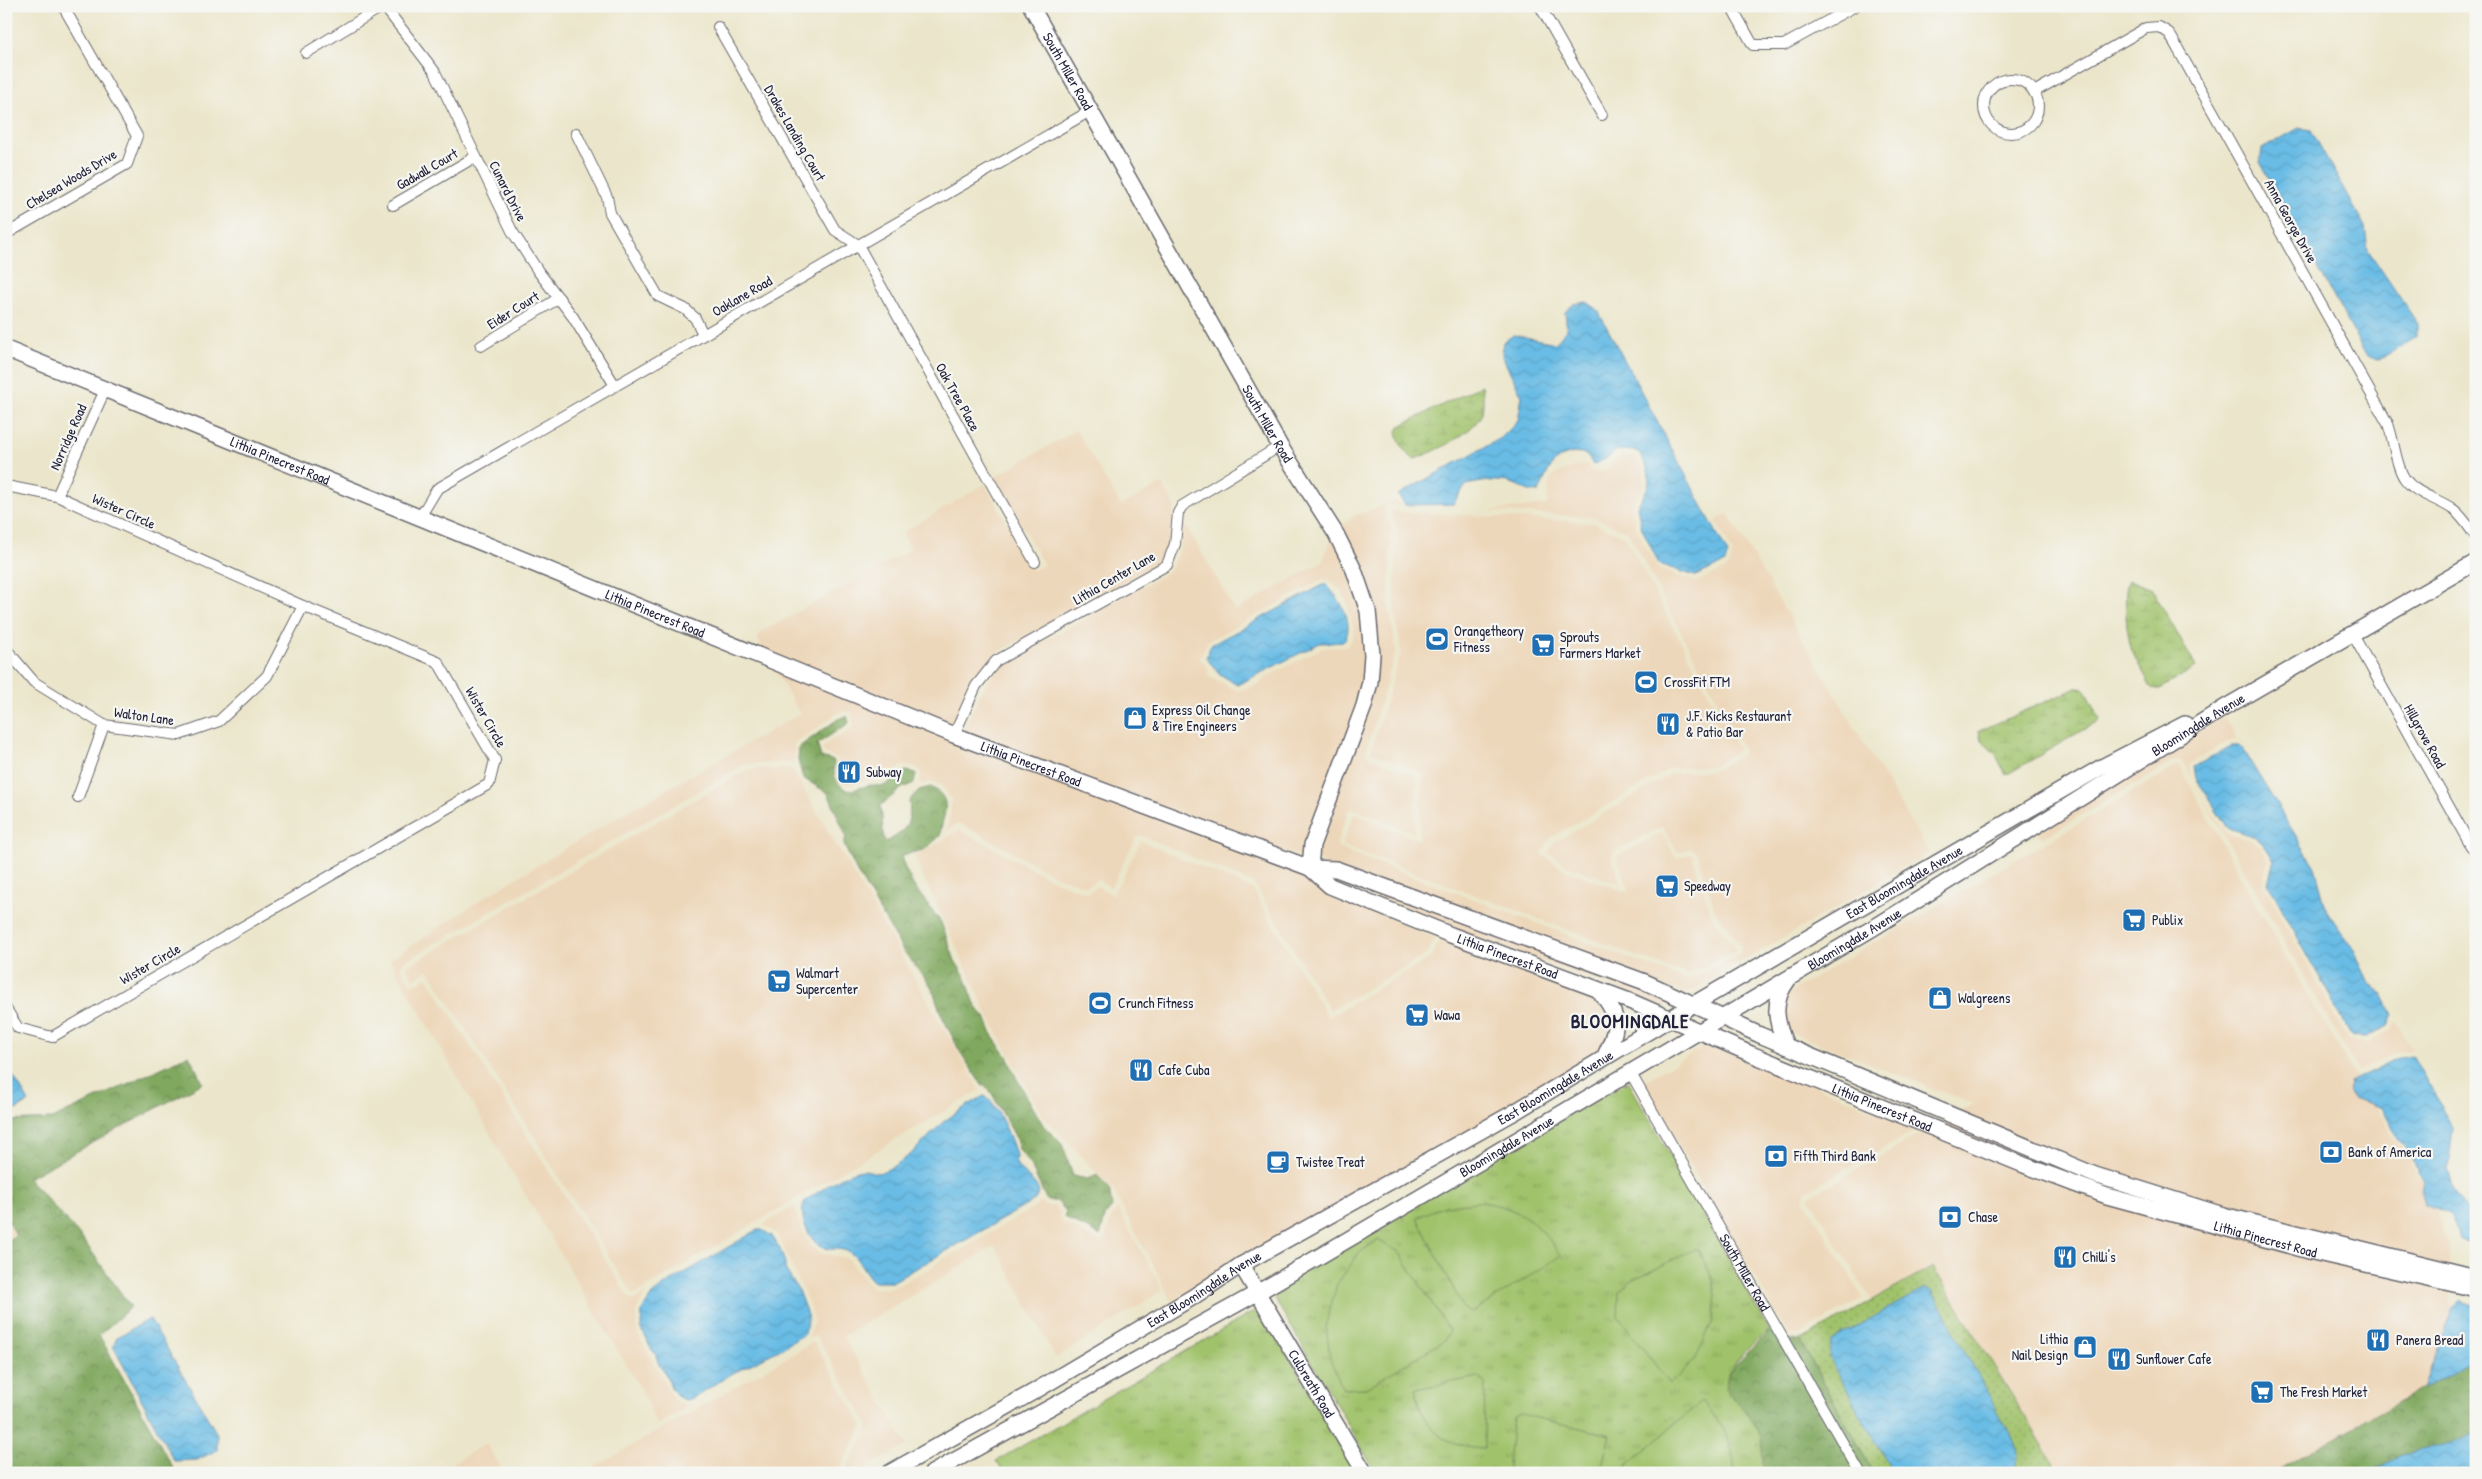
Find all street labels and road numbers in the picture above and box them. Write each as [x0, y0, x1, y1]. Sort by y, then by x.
street label: South Miller Road [1039, 29, 1098, 114]
street label: Drakes Landing Court [759, 81, 831, 185]
street label: Gadwall Court [393, 143, 461, 194]
street label: Chelsea Woods Drive [22, 144, 120, 213]
street label: Cunard Drive [485, 157, 532, 225]
street label: Anna George Drive [2260, 176, 2322, 267]
street label: Oaklane Road [708, 270, 776, 320]
street label: Eider Court [483, 286, 543, 333]
street label: Oak Tree Place [932, 359, 985, 435]
street label: South Miller Road [1238, 381, 1298, 466]
street label: Norridge Road [45, 400, 92, 473]
street label: Lithia Pinecrest Road [228, 431, 333, 489]
street label: Wister Circle [90, 488, 159, 533]
street label: Lithia Center Lane [1069, 546, 1159, 609]
street label: Lithia Pinecrest Road [603, 584, 708, 642]
street label: Wister Circle [461, 683, 512, 751]
street label: Bloomingdale Avenue [2148, 688, 2248, 760]
street label: Hillgrove Road [2399, 700, 2451, 772]
street label: Walton Lane [113, 702, 176, 729]
street label: Lithia Pinecrest Road [979, 736, 1085, 791]
street label: East Bloomingdale Avenue [1842, 840, 1966, 923]
street label: Bloomingdale Avenue [1804, 903, 1905, 974]
street label: Lithia Pinecrest Road [1455, 928, 1561, 983]
street label: Wister Circle [116, 938, 184, 989]
street label: East Bloomingdale Avenue [1494, 1045, 1617, 1129]
street label: Lithia Pinecrest Road [1830, 1078, 1935, 1136]
street label: Bloomingdale Avenue [1456, 1110, 1557, 1181]
street label: Lithia Pinecrest Road [2212, 1216, 2319, 1262]
street label: South Miller Road [1716, 1230, 1775, 1315]
street label: East Bloomingdale Avenue [1143, 1245, 1265, 1331]
street label: Culbreath Road [1284, 1346, 1340, 1421]

